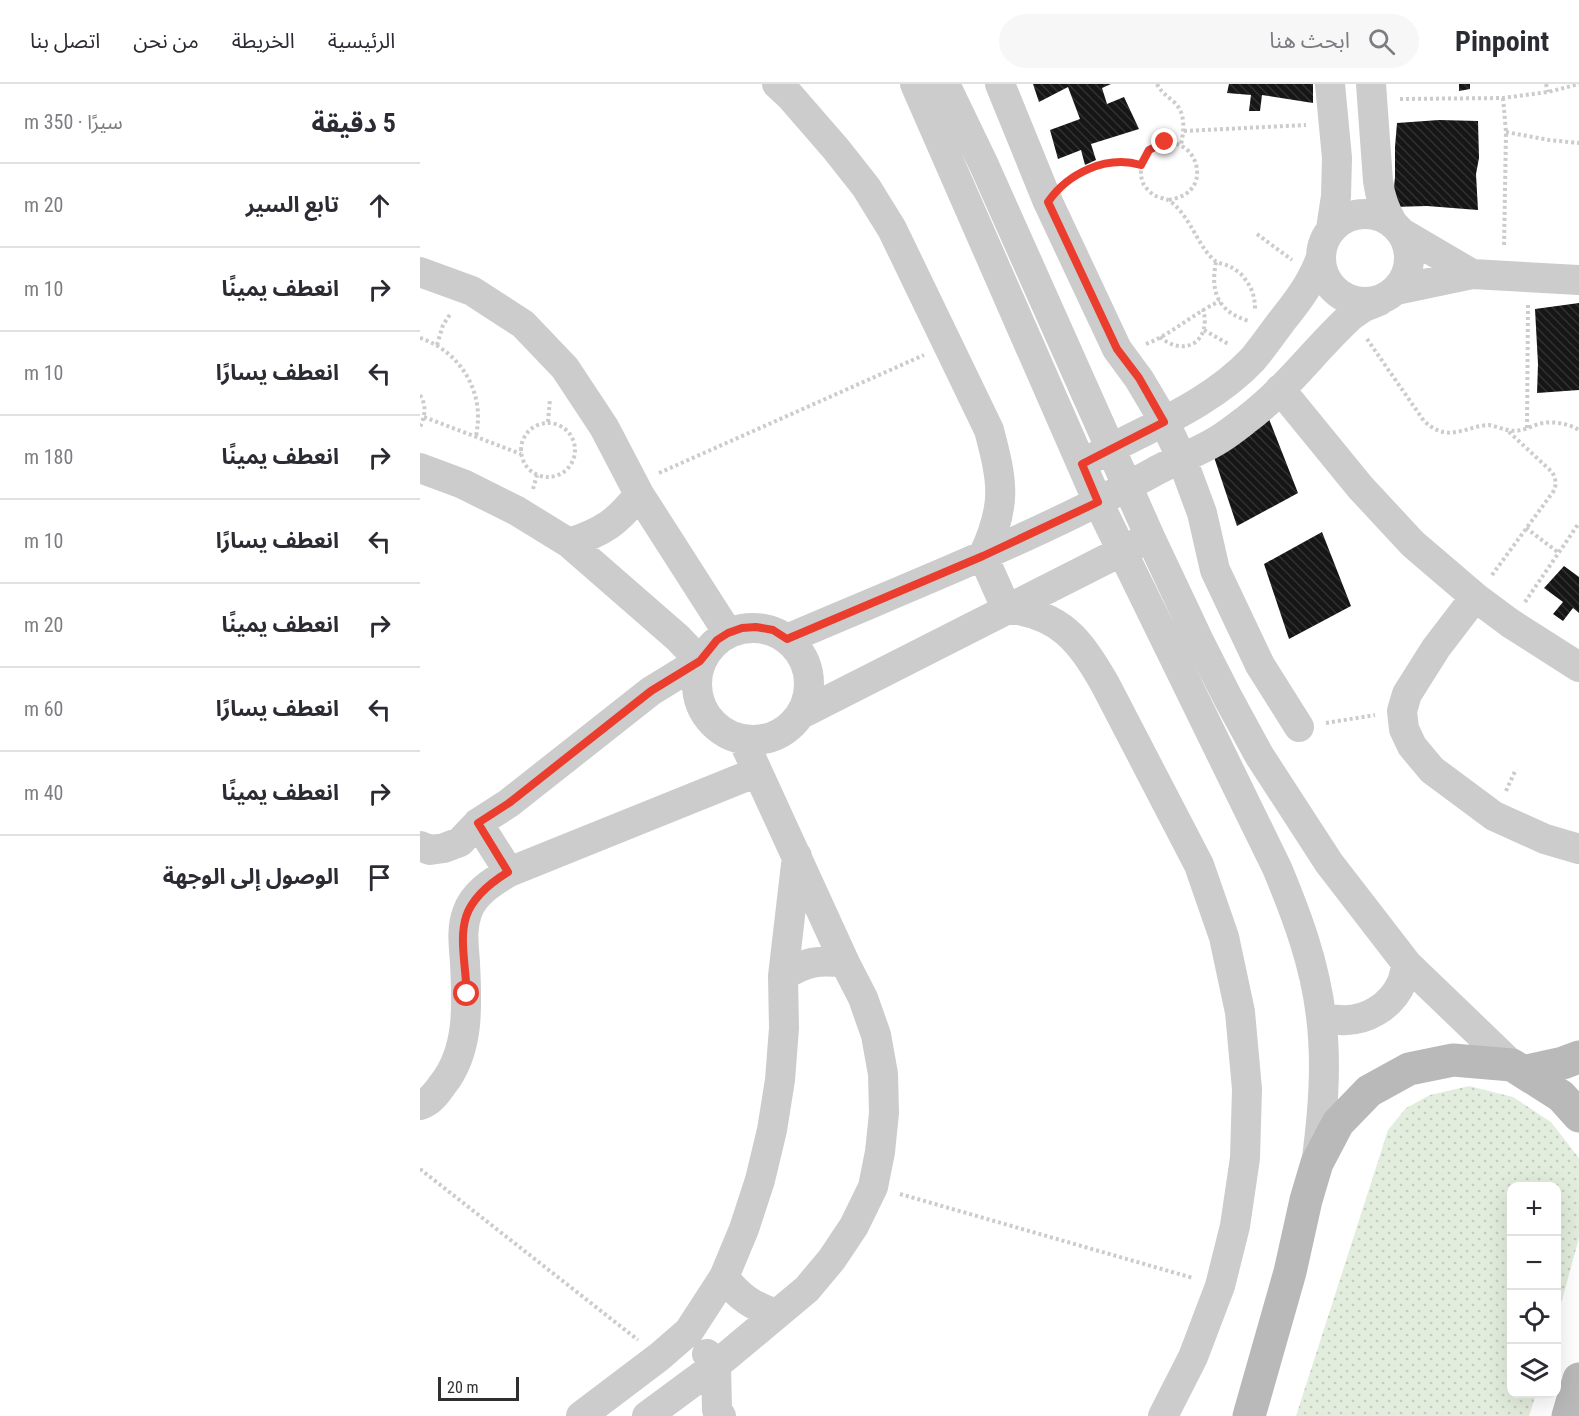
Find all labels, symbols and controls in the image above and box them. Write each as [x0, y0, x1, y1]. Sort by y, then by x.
search box [999, 14, 1419, 68]
icon: search [1365, 25, 1398, 58]
text: Pinpoint [1455, 25, 1549, 58]
text: ابحث هنا [1269, 28, 1350, 53]
text: اتصل بنا [30, 29, 100, 53]
text: من نحن [133, 29, 199, 53]
text: الخريطة [232, 29, 295, 53]
text: الرئيسية [328, 29, 395, 53]
text: 5 دقيقة [311, 108, 396, 138]
text: سيرًا · 350 m [24, 110, 123, 134]
route end [1151, 128, 1177, 154]
icon: ahead [363, 189, 396, 222]
text: تابع السير [246, 192, 339, 217]
text: 20 m [24, 193, 63, 217]
icon: right [363, 273, 396, 306]
text: انعطف يمينًا [221, 276, 339, 301]
text: 10 m [24, 277, 63, 301]
icon: left [363, 357, 396, 390]
text: انعطف يسارًا [216, 360, 339, 385]
text: 10 m [24, 361, 63, 385]
icon: right [363, 441, 396, 474]
text: انعطف يمينًا [221, 444, 339, 469]
text: 180 m [24, 445, 73, 469]
icon: left [363, 525, 396, 558]
text: انعطف يسارًا [216, 528, 339, 553]
text: 10 m [24, 529, 63, 553]
icon: right [363, 609, 396, 642]
text: انعطف يمينًا [221, 612, 339, 637]
text: 20 m [24, 613, 63, 637]
icon: left [363, 693, 396, 726]
text: انعطف يسارًا [216, 696, 339, 721]
text: 60 m [24, 697, 63, 721]
icon: right [363, 777, 396, 810]
text: انعطف يمينًا [221, 780, 339, 805]
text: 40 m [24, 781, 63, 805]
icon: arrive [363, 861, 396, 894]
text: الوصول إلى الوجهة [163, 864, 339, 889]
route start [453, 980, 479, 1006]
map controls [1507, 1182, 1561, 1398]
button: + [1507, 1182, 1561, 1236]
button: − [1507, 1236, 1561, 1290]
button: locate [1507, 1290, 1561, 1344]
button: layers [1507, 1344, 1561, 1398]
scale bar [438, 1374, 519, 1402]
text: 20 m [447, 1378, 479, 1397]

